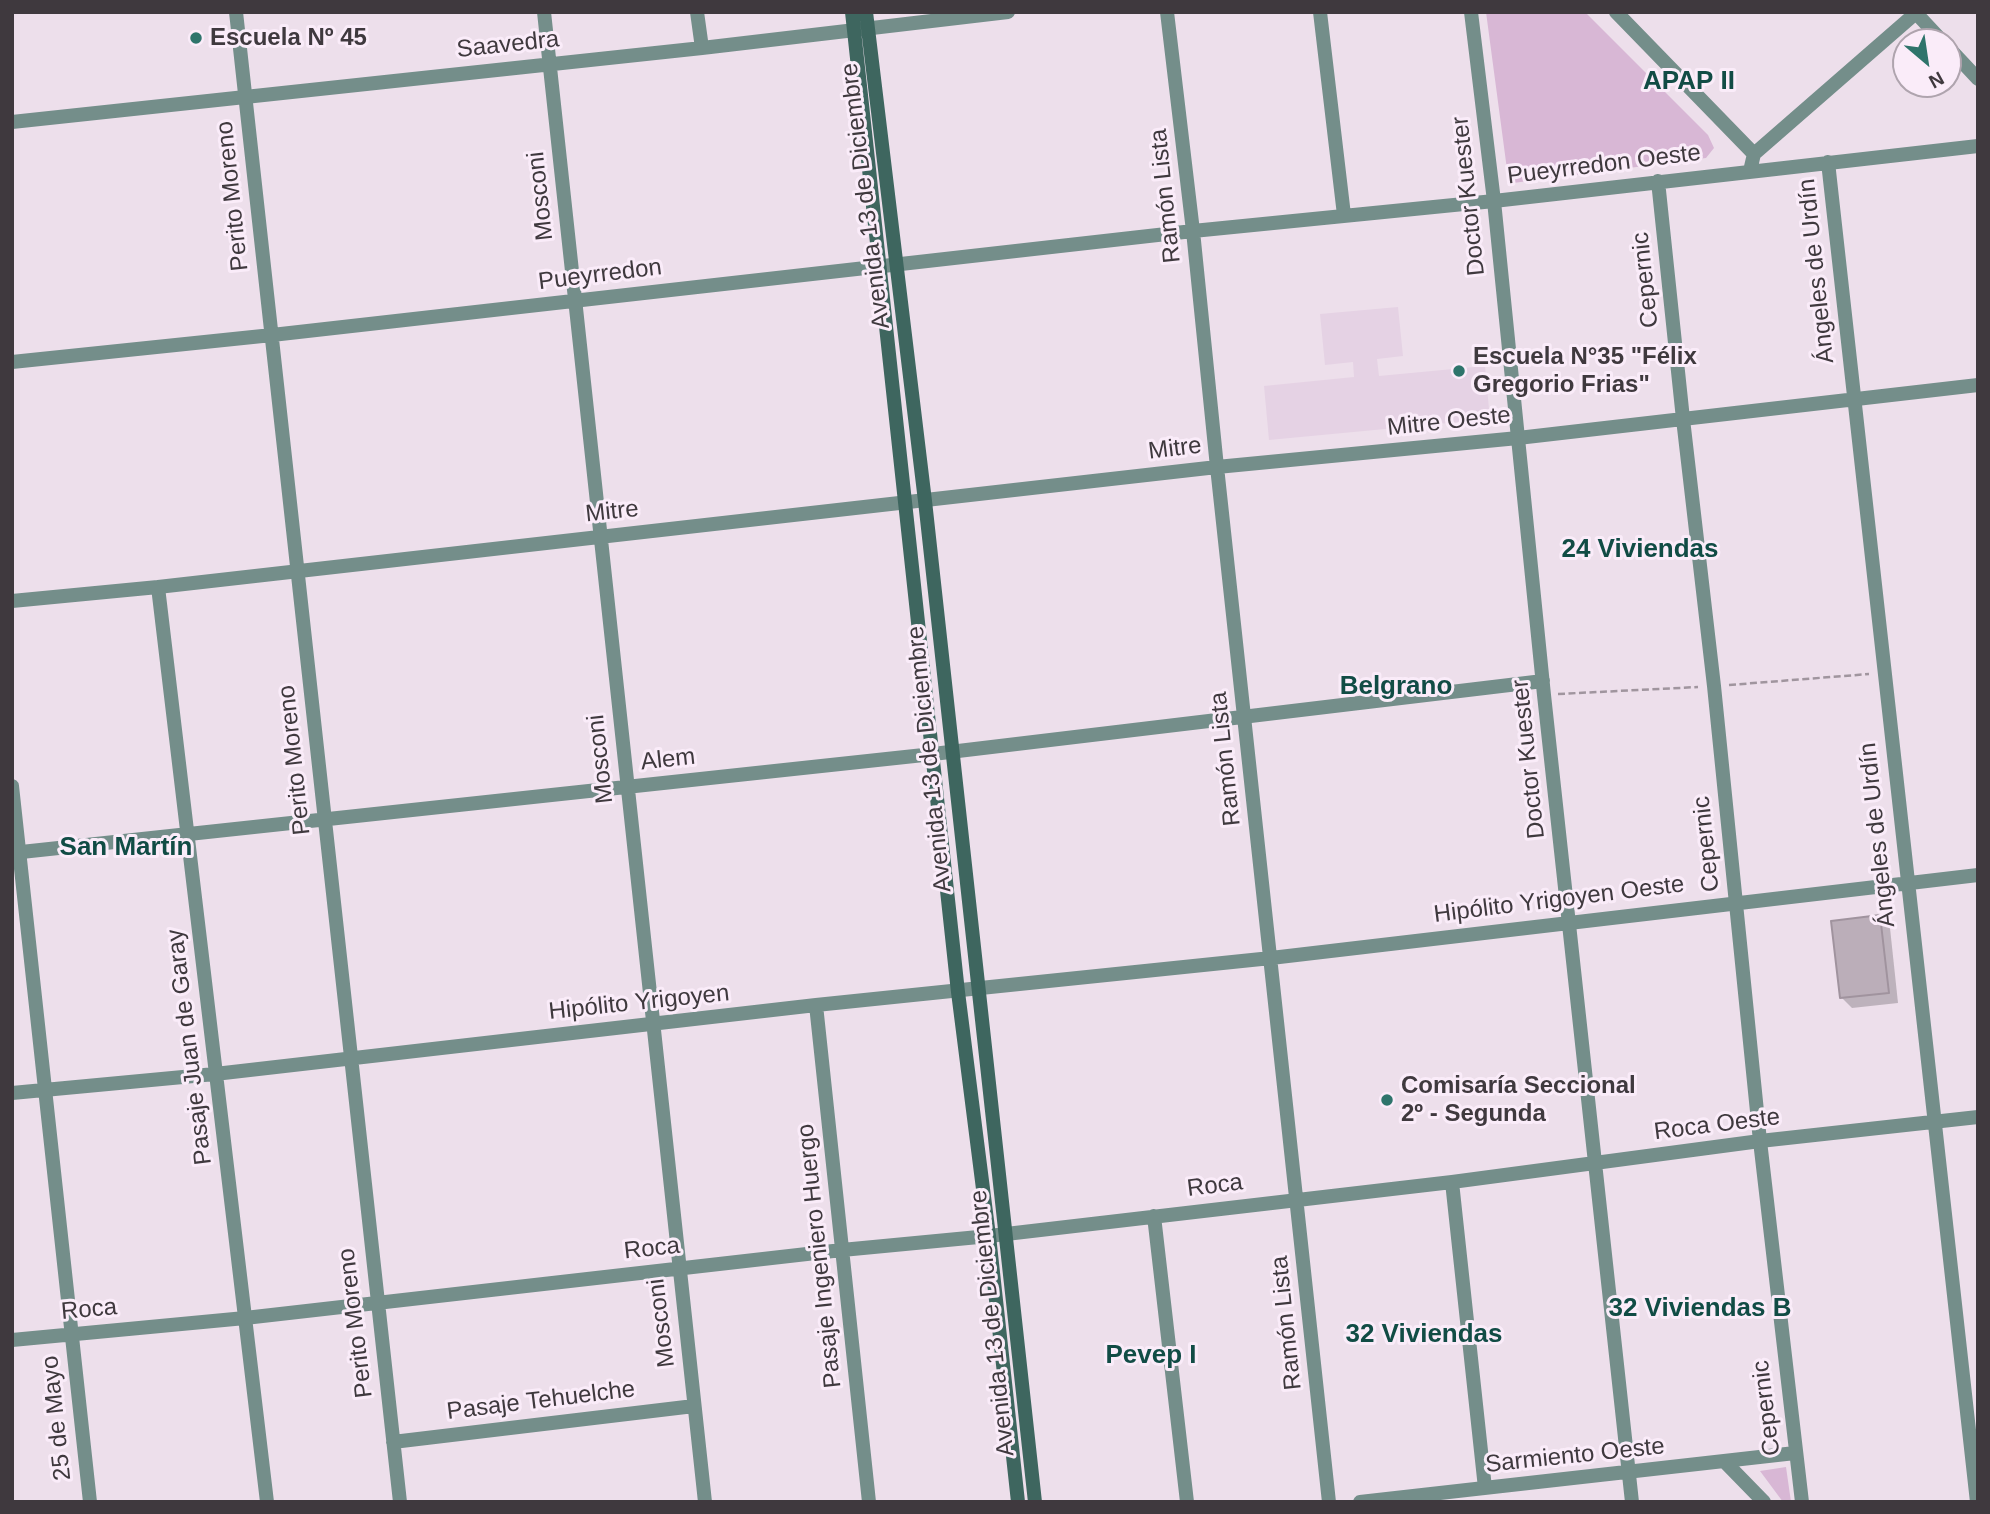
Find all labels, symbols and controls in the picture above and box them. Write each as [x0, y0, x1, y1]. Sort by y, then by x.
place label: Escuela Nº 45 [210, 24, 367, 52]
street label: Saavedra [455, 25, 561, 65]
north arrow [1892, 28, 1962, 98]
marker: Escuela Nº 45 [188, 30, 204, 46]
street label: Avenida 13 de Diciembre [835, 61, 897, 331]
district label: APAP II [1643, 66, 1735, 98]
text: N [1925, 68, 1948, 93]
street label: Doctor Kuester [1446, 115, 1492, 277]
street label: Perito Moreno [211, 120, 255, 272]
street label: Ramón Lista [1145, 127, 1187, 265]
street label: Pueyrredon Oeste [1506, 139, 1702, 191]
street label: Mosconi [522, 150, 560, 242]
street label: Ángeles de Urdín [1793, 177, 1841, 365]
street label: Cepernic [1627, 231, 1665, 329]
street label: Pueyrredon [537, 253, 663, 297]
place label: Escuela N°35 "Félix Gregorio Frias" [1473, 343, 1697, 399]
marker: Escuela N°35 "Félix Gregorio Frias" [1451, 363, 1467, 379]
street label: Mitre Oeste [1386, 401, 1512, 443]
street label: Mitre [1147, 431, 1203, 467]
street label: Mitre [584, 495, 640, 529]
district label: 24 Viviendas [1561, 534, 1719, 566]
street label: Avenida 13 de Diciembre [902, 624, 958, 894]
district label: Belgrano [1340, 671, 1452, 703]
street label: Doctor Kuester [1506, 678, 1552, 840]
street label: Perito Moreno [273, 684, 317, 836]
street label: Ramón Lista [1205, 690, 1247, 828]
street label: Mosconi [582, 713, 620, 805]
street label: Ángeles de Urdín [1854, 741, 1902, 929]
street label: Alem [639, 743, 697, 777]
street label: Cepernic [1688, 795, 1726, 893]
district label: San Martín [60, 832, 192, 864]
street label: Hipólito Yrigoyen Oeste [1432, 870, 1686, 930]
street label: Pasaje Juan de Garay [161, 927, 219, 1167]
street label: Hipólito Yrigoyen [547, 979, 731, 1027]
place label: Comisaría Seccional 2º - Segunda [1401, 1072, 1636, 1128]
marker: Comisaría Seccional 2º - Segunda [1379, 1092, 1395, 1108]
street label: Roca Oeste [1652, 1103, 1782, 1147]
street label: Pasaje Ingeniero Huergo [792, 1122, 848, 1390]
street label: Roca [1185, 1168, 1245, 1204]
street label: Avenida 13 de Diciembre [965, 1188, 1021, 1458]
street label: Roca [623, 1232, 681, 1266]
street label: Perito Moreno [333, 1246, 379, 1400]
street label: Ramón Lista [1266, 1254, 1308, 1392]
street label: Mosconi [642, 1277, 682, 1369]
street label: Roca [60, 1293, 118, 1327]
district label: 32 Viviendas B [1608, 1293, 1792, 1325]
district label: 32 Viviendas [1345, 1319, 1503, 1351]
district label: Pevep I [1105, 1340, 1197, 1372]
street label: 25 de Mayo [36, 1354, 78, 1482]
street label: Cepernic [1747, 1359, 1787, 1457]
street label: Pasaje Tehuelche [445, 1375, 637, 1427]
street label: Sarmiento Oeste [1484, 1432, 1666, 1480]

